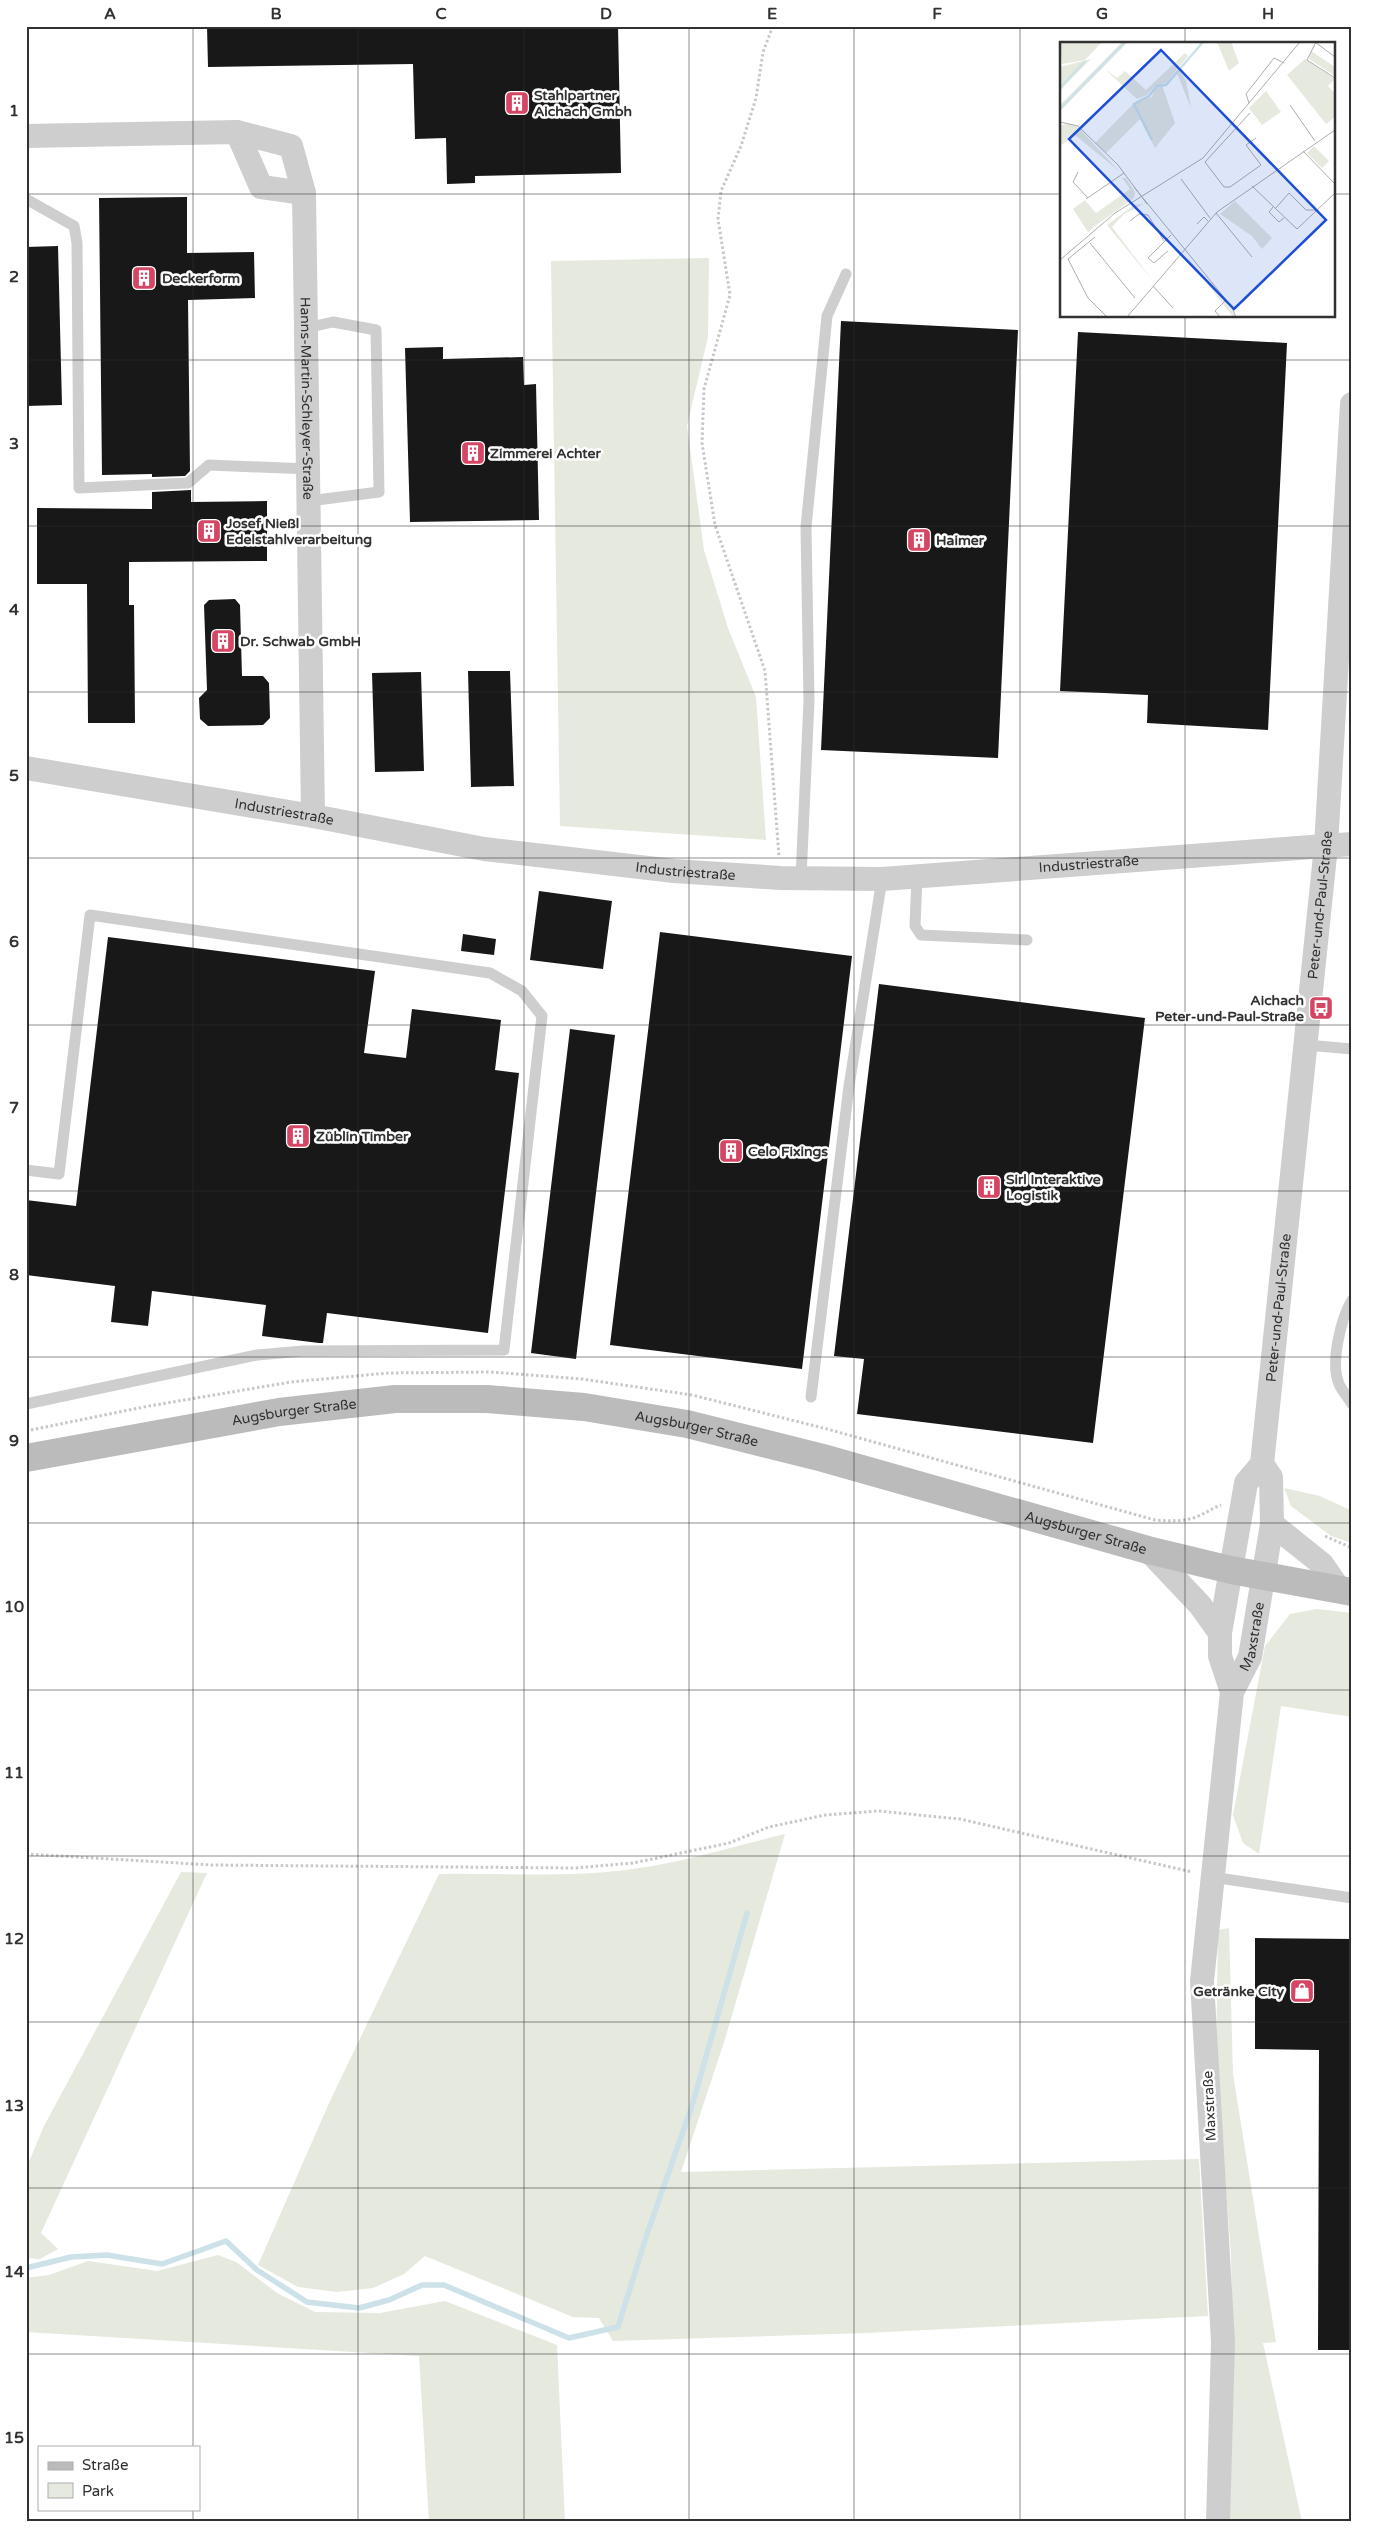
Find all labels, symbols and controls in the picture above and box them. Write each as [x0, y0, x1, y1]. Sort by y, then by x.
text: A [104, 4, 116, 24]
text: B [270, 4, 282, 24]
text: C [435, 4, 447, 24]
text: D [600, 4, 612, 24]
text: E [767, 4, 777, 24]
text: F [932, 4, 942, 24]
text: G [1096, 4, 1108, 24]
text: H [1262, 4, 1274, 24]
inset map [1060, 42, 1336, 318]
place label: Stahlpartner Aichach Gmbh [534, 87, 632, 120]
building icon: Stahlpartner Aichach Gmbh [504, 90, 530, 116]
text: 1 [9, 101, 19, 121]
building icon: Deckerform [131, 265, 157, 291]
text: 2 [9, 267, 19, 287]
place label: Deckerform [162, 270, 240, 287]
street label: Hanns-Martin-Schleyer-Straße [297, 297, 316, 500]
text: 3 [9, 434, 19, 454]
building icon: Zimmerei Achter [460, 440, 486, 466]
place label: Zimmerei Achter [490, 445, 602, 462]
place label: Josef Nießl Edelstahlverarbeitung [225, 515, 372, 548]
building icon: Josef Nießl Edelstahlverarbeitung [196, 518, 222, 544]
building icon: Haimer [906, 527, 932, 553]
place label: Haimer [936, 532, 985, 549]
text: 4 [9, 600, 19, 620]
building icon: Dr. Schwab GmbH [210, 628, 236, 654]
place label: Dr. Schwab GmbH [240, 633, 361, 650]
text: 5 [9, 766, 19, 786]
street label: Industriestraße [233, 795, 335, 829]
street label: Peter-und-Paul-Straße [1304, 830, 1336, 980]
street label: Industriestraße [1038, 852, 1140, 876]
street label: Industriestraße [635, 859, 736, 884]
text: 6 [9, 932, 19, 952]
place label: Aichach Peter-und-Paul-Straße [1155, 992, 1304, 1025]
bus stop icon: Aichach Peter-und-Paul-Straße [1308, 995, 1334, 1021]
text: 7 [9, 1098, 19, 1118]
building icon: Züblin Timber [285, 1123, 311, 1149]
place label: Züblin Timber [316, 1128, 409, 1145]
building icon: Celo Fixings [718, 1138, 744, 1164]
place label: Celo Fixings [748, 1143, 828, 1160]
place label: Sirl Interaktive Logistik [1006, 1171, 1101, 1204]
building icon: Sirl Interaktive Logistik [976, 1174, 1002, 1200]
street label: Peter-und-Paul-Straße [1263, 1233, 1295, 1383]
text: 8 [9, 1265, 19, 1285]
street label: Augsburger Straße [230, 1395, 357, 1429]
street label: Augsburger Straße [634, 1408, 760, 1451]
text: 9 [9, 1431, 19, 1451]
street label: Augsburger Straße [1023, 1508, 1149, 1558]
text: 10 [4, 1597, 24, 1617]
street label: Maxstraße [1236, 1601, 1268, 1674]
text: 11 [4, 1763, 24, 1783]
text: 12 [4, 1929, 24, 1949]
shop icon: Getränke City [1289, 1978, 1315, 2004]
place label: Getränke City [1193, 1983, 1284, 2000]
street label: Maxstraße [1199, 2070, 1220, 2142]
text: 13 [4, 2096, 24, 2116]
text: 14 [4, 2262, 24, 2282]
text: 15 [4, 2428, 24, 2448]
legend [38, 2446, 200, 2510]
text: Straße [82, 2456, 128, 2474]
text: Park [82, 2482, 114, 2500]

